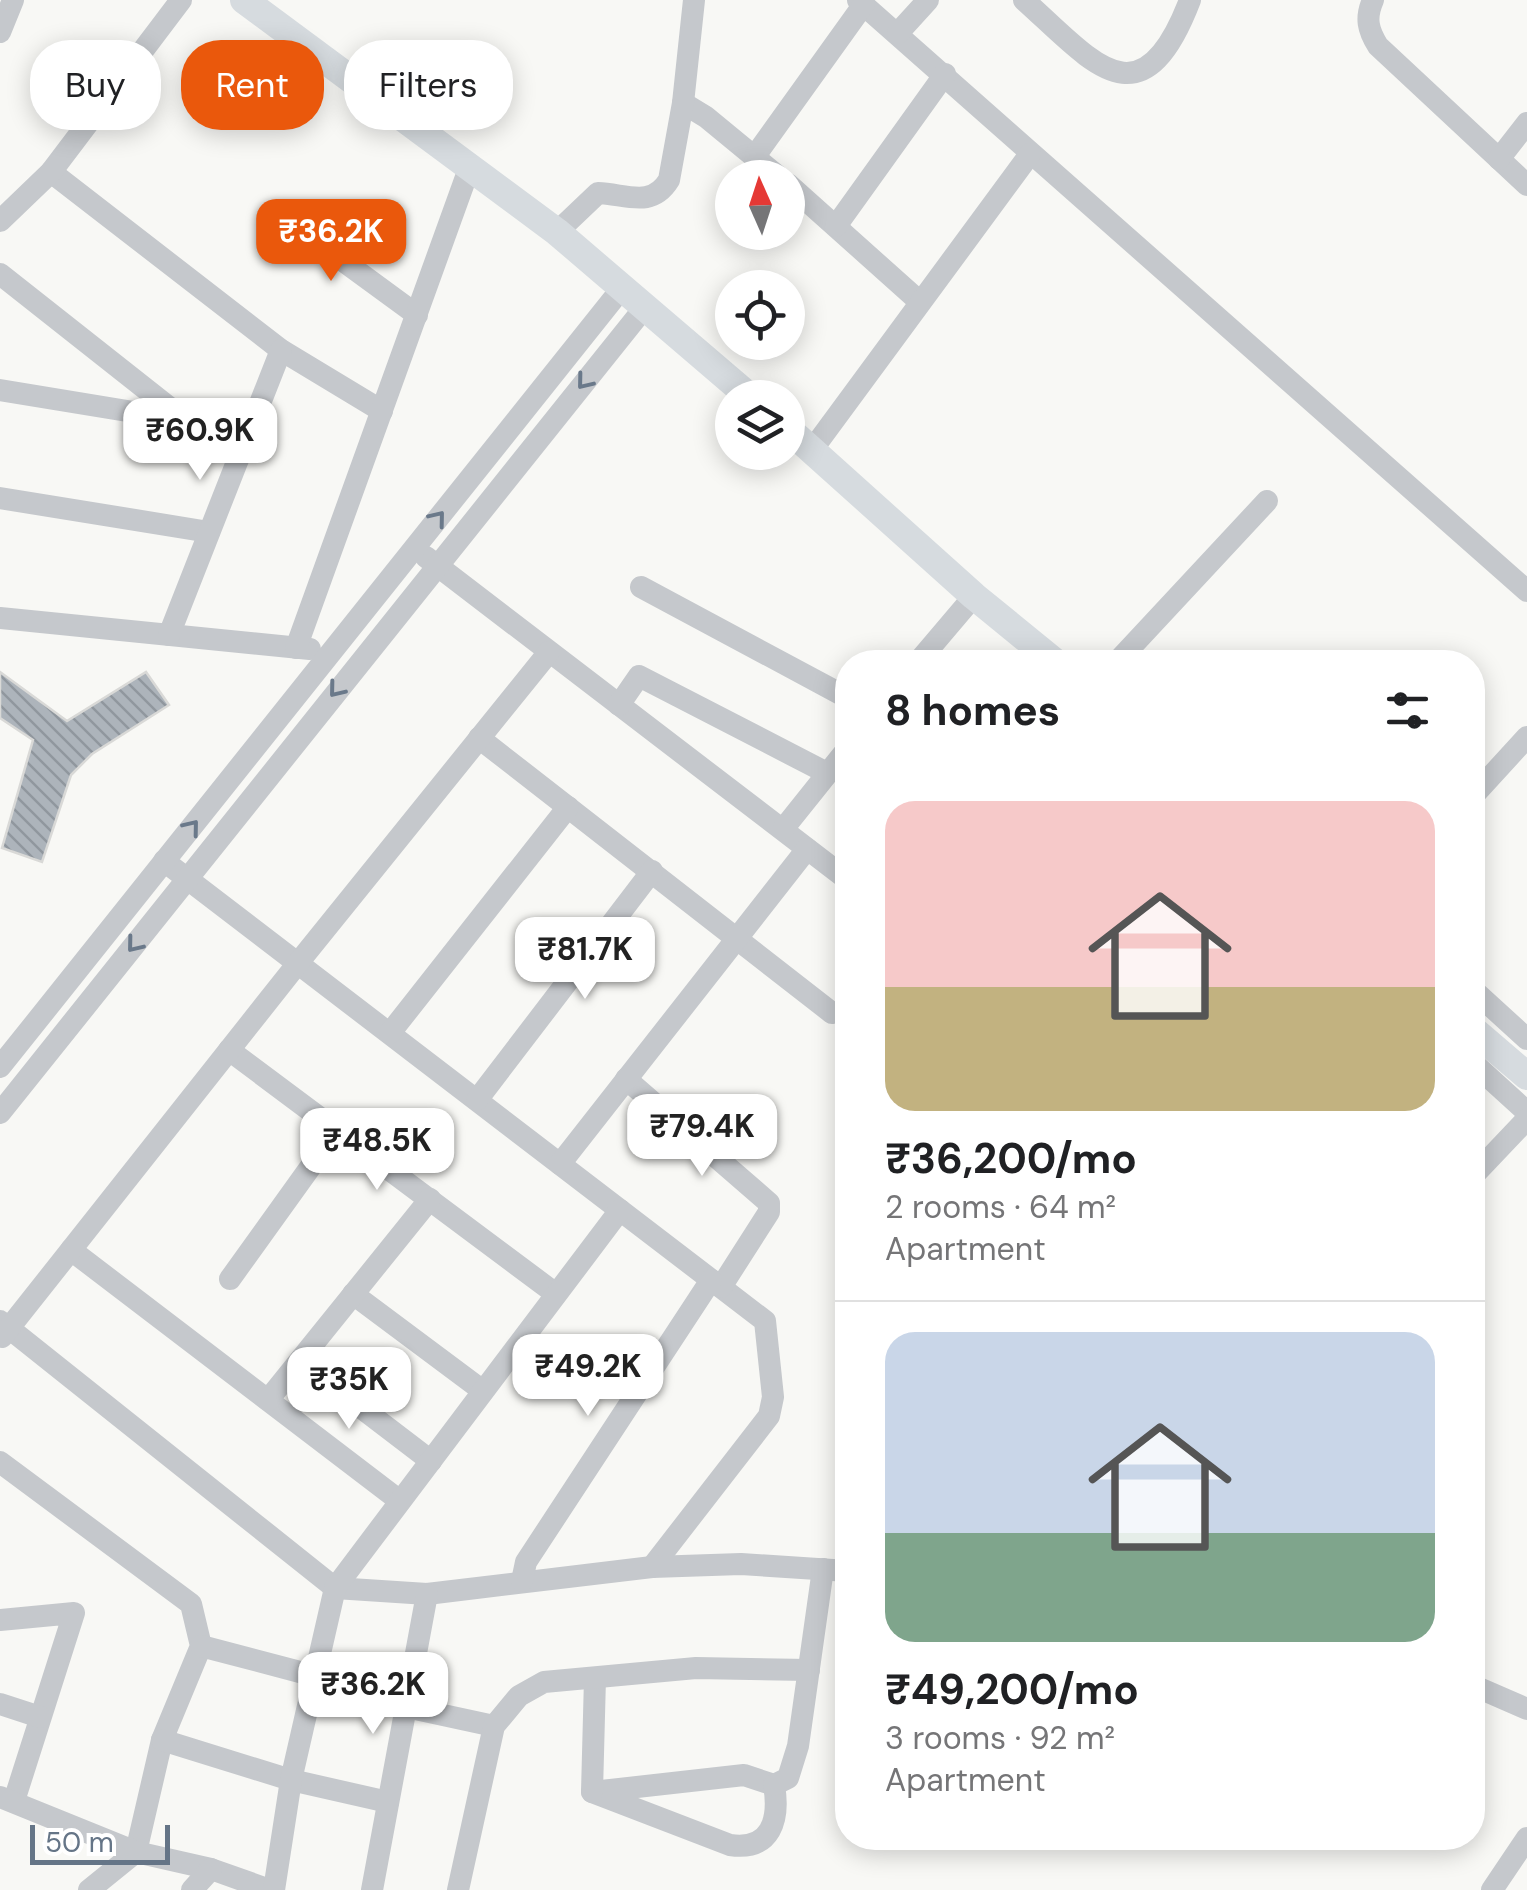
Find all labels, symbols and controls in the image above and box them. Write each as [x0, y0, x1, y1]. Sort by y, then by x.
chip: Buy [30, 40, 161, 130]
chip: Rent [181, 40, 324, 130]
chip: Filters [344, 40, 513, 130]
north arrow [715, 160, 805, 250]
map controls [715, 160, 805, 470]
pin: ₹36.2K [250, 199, 412, 284]
text: ₹36.2K [278, 210, 384, 252]
button: locate [715, 270, 805, 360]
one-way arrow [578, 371, 596, 389]
button: layers [715, 380, 805, 470]
pin: ₹60.9K [119, 398, 281, 483]
text: ₹60.9K [145, 409, 255, 451]
one-way arrow [426, 511, 444, 529]
one-way arrow [331, 679, 348, 697]
text: 8 homes [885, 683, 1060, 738]
icon: filters [1380, 683, 1435, 738]
one-way arrow [180, 820, 197, 838]
icon: home [1070, 866, 1250, 1046]
pin: ₹81.7K [504, 917, 666, 1002]
text: ₹81.7K [537, 928, 633, 970]
one-way arrow [128, 933, 146, 951]
pin: ₹79.4K [621, 1094, 783, 1179]
text: ₹79.4K [649, 1105, 755, 1147]
pin: ₹48.5K [296, 1108, 458, 1193]
text: ₹48.5K [322, 1119, 432, 1161]
text: ₹36,200/mo [885, 1131, 1137, 1186]
text: 2 rooms · 64 m² [885, 1186, 1116, 1228]
text: Apartment [885, 1228, 1046, 1270]
pin: ₹49.2K [507, 1334, 669, 1419]
text: ₹49.2K [534, 1345, 642, 1387]
pin: ₹35K [290, 1347, 408, 1432]
text: ₹35K [309, 1358, 389, 1400]
icon: home [1070, 1397, 1250, 1577]
pin: ₹36.2K [292, 1652, 454, 1737]
text: ₹49,200/mo [885, 1662, 1139, 1717]
text: ₹36.2K [320, 1663, 426, 1705]
text: 3 rooms · 92 m² [885, 1717, 1115, 1759]
text: Apartment [885, 1759, 1046, 1801]
scale bar [30, 1820, 170, 1864]
text: 50 m [45, 1824, 114, 1861]

